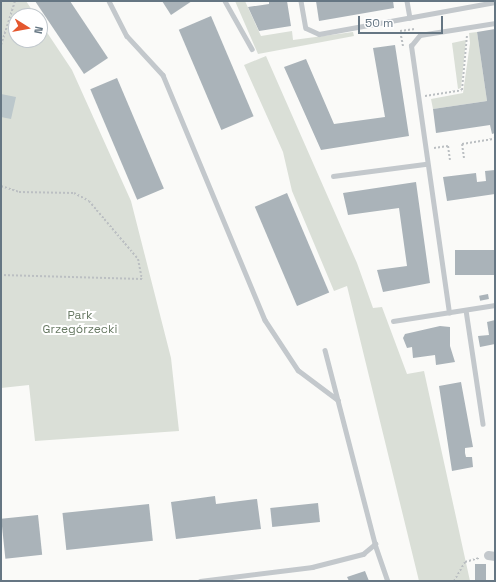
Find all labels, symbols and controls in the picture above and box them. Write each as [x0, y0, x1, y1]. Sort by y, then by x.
north arrow [8, 8, 48, 48]
scale bar [360, 8, 445, 34]
text: 50 m [365, 15, 393, 31]
text: N [31, 25, 46, 35]
park label: Park Grzegórzecki [43, 309, 117, 337]

